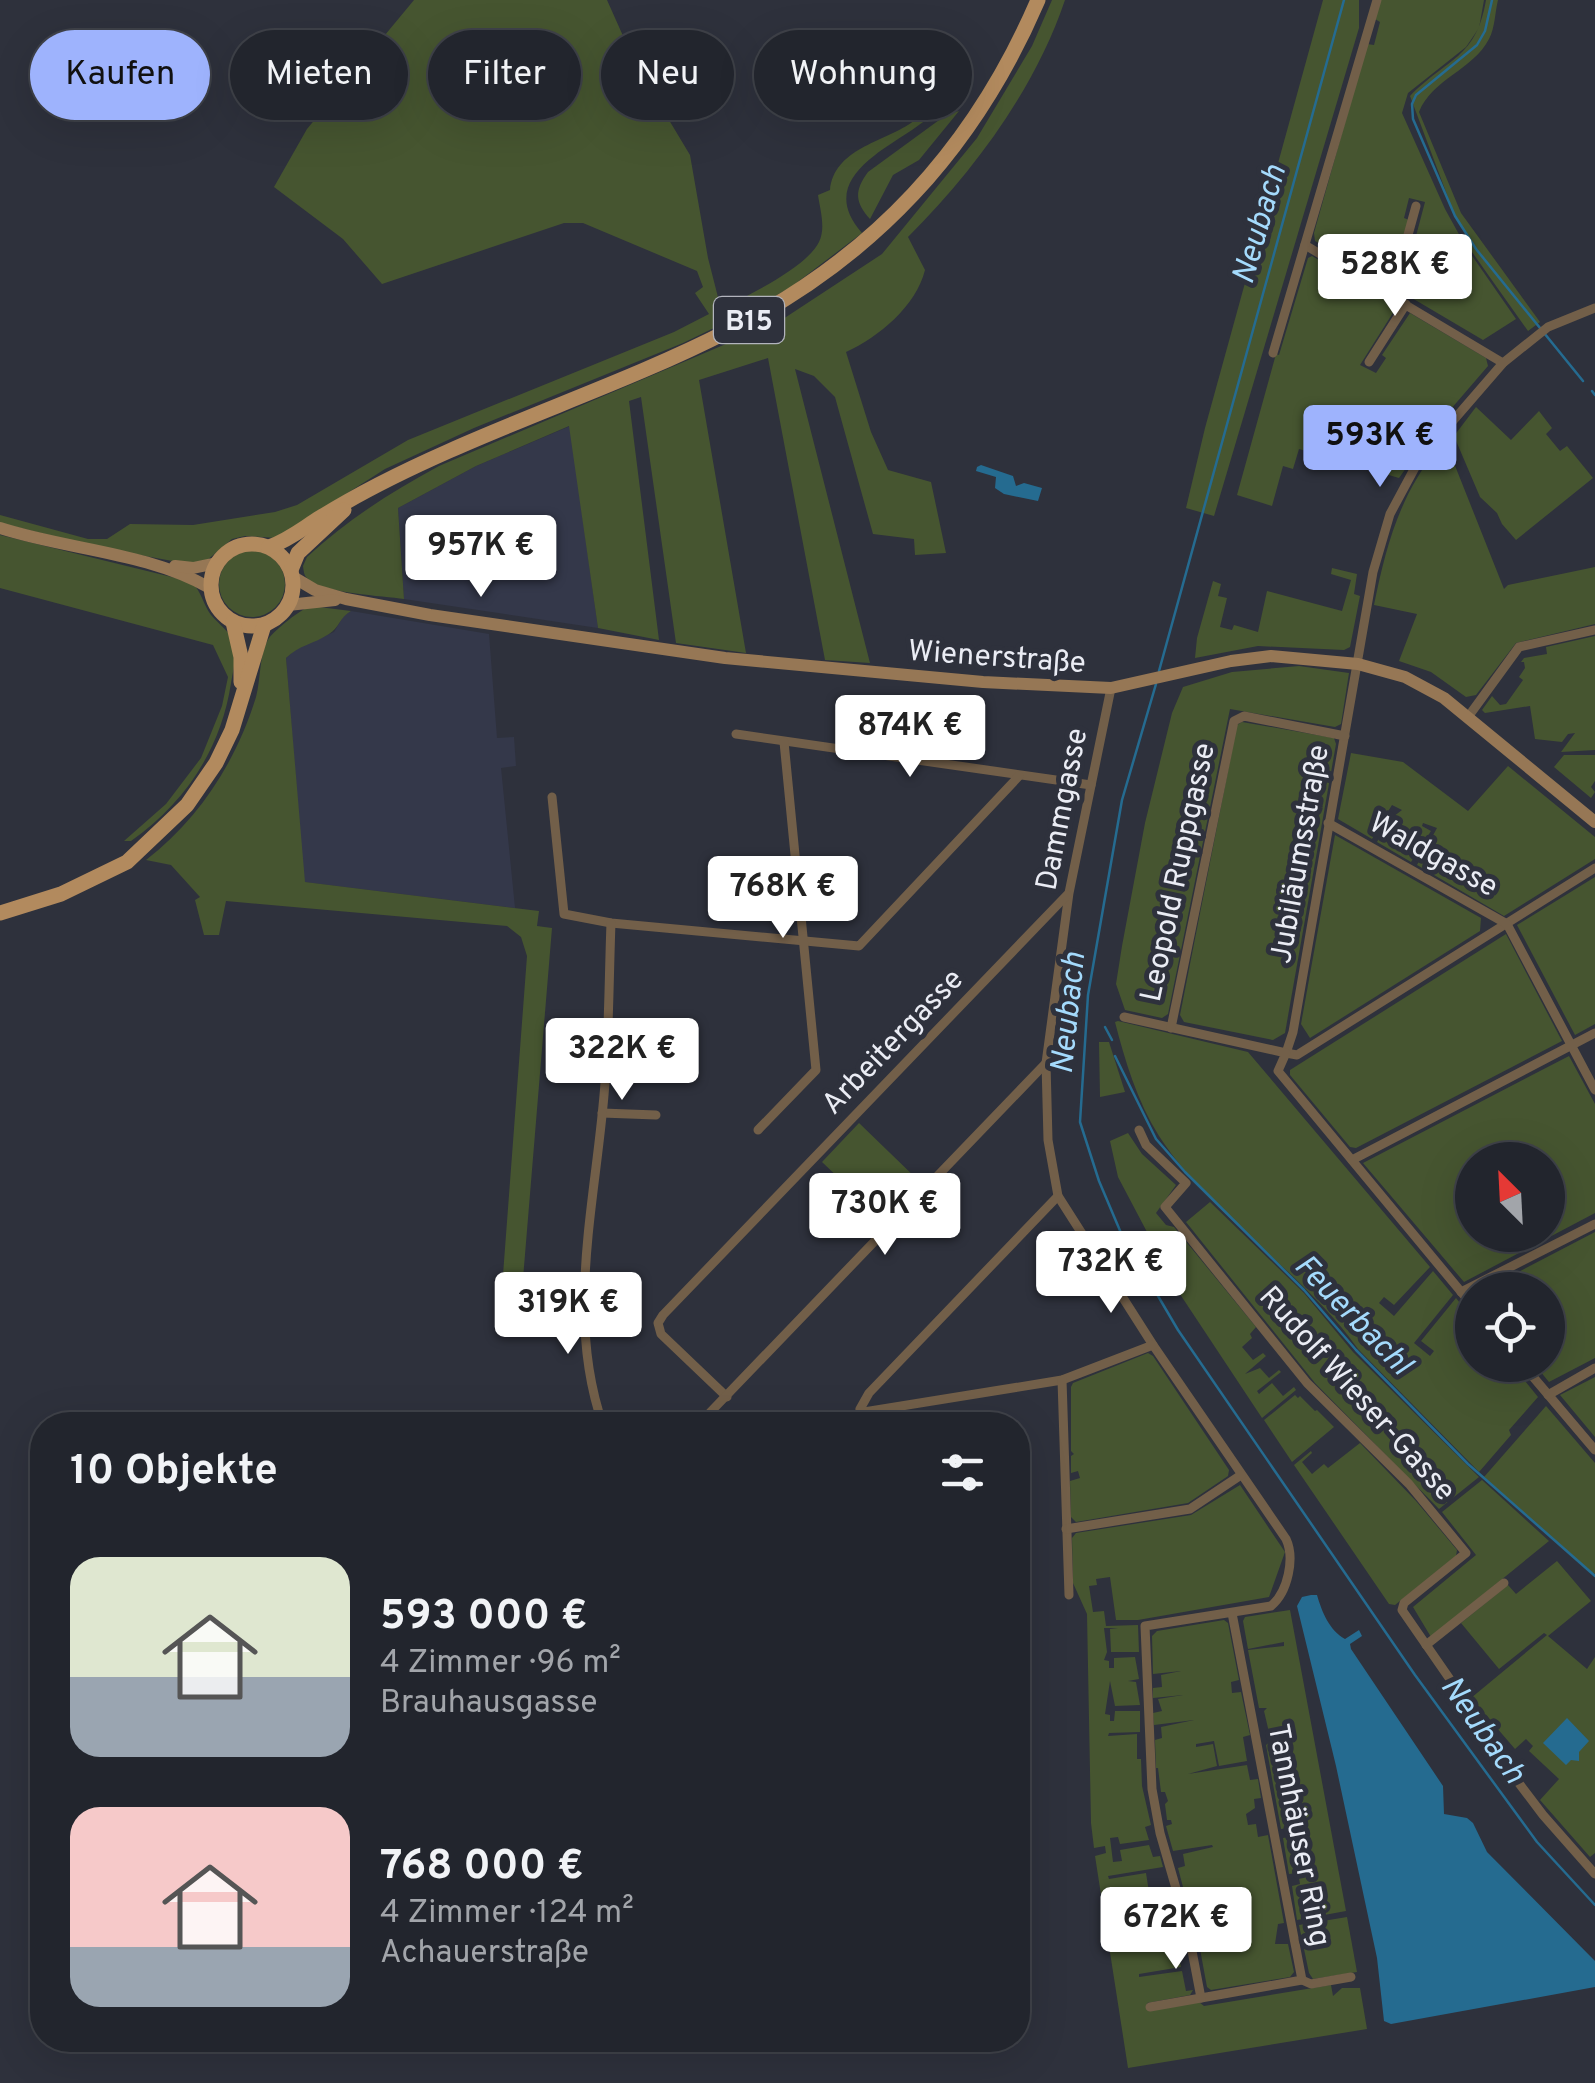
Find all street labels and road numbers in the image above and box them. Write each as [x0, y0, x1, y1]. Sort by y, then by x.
road number: B15 [714, 297, 784, 343]
street label: Wienerstraße [907, 634, 1087, 683]
street label: Dammgasse [1030, 725, 1097, 894]
street label: Leopold Ruppgasse [1134, 740, 1225, 1005]
street label: Jubiläumsstraße [1264, 742, 1339, 967]
street label: Waldgasse [1362, 806, 1504, 907]
street label: Arbeitergasse [815, 962, 972, 1123]
street label: Rudolf Wieser-Gasse [1250, 1280, 1462, 1510]
street label: Tannhäuser Ring [1258, 1721, 1337, 1950]

